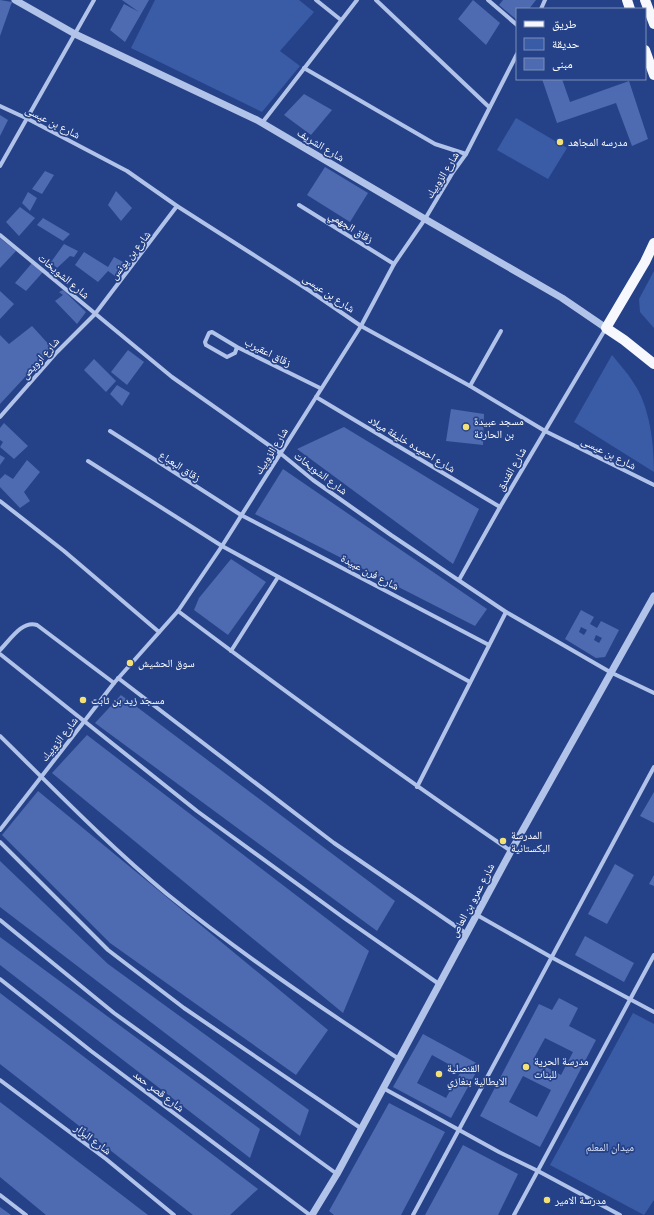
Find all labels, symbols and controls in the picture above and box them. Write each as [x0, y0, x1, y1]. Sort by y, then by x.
legend [516, 8, 646, 80]
text: طريق [552, 16, 577, 31]
text: حديقة [552, 36, 580, 51]
text: مبنى [552, 56, 573, 71]
street label: شارع بن عيسى [23, 102, 83, 142]
street label: شارع الشريف [295, 125, 347, 165]
place label: مدرسه المجاهد [568, 135, 628, 149]
marker: مدرسه المجاهد [555, 137, 565, 147]
street label: شارع الزوبيك [422, 149, 462, 201]
street label: زقاق الجهمي [325, 208, 376, 248]
street label: شارع بن يونس [106, 228, 154, 282]
street label: شارع الشويخات [35, 250, 93, 302]
street label: شارع بن عيسى [300, 271, 358, 315]
street label: شارع ارويص [18, 334, 62, 382]
street label: زقاق اعقيرب [242, 334, 294, 370]
street label: شارع احميده خليفة ميلاد [366, 412, 458, 476]
place label: مسجد عبيدة بن الحارثة [474, 414, 524, 441]
marker: مسجد عبيدة بن الحارثة [461, 422, 471, 432]
street label: شارع الزوبيك [251, 425, 291, 477]
street label: شارع بن عيسى [579, 433, 639, 473]
street label: شارع الفندق [493, 445, 529, 493]
street label: زقاق البعباع [157, 447, 203, 485]
street label: شارع الشويخات [292, 448, 350, 498]
street label: شارع فرن عبيدة [339, 551, 401, 593]
place label: سوق الحشيش [138, 656, 195, 670]
marker: سوق الحشيش [125, 658, 135, 668]
place label: مسجد زيد بن ثابت [91, 693, 165, 707]
marker: مسجد زيد بن ثابت [78, 695, 88, 705]
street label: شارع الزوبيك [37, 714, 81, 764]
place label: المدرسة البكستانية [511, 828, 550, 855]
marker: المدرسة البكستانية [498, 836, 508, 846]
street label: شارع عمرو بن العاص [447, 861, 497, 939]
place label: مدرسة الحرية للبنات [534, 1054, 589, 1081]
place label: القنصلية الايطالية بنغازي [447, 1061, 507, 1090]
marker: مدرسة الحرية للبنات [521, 1062, 531, 1072]
street label: شارع قصر حمد [131, 1067, 187, 1115]
marker: القنصلية الايطالية بنغازي [434, 1069, 444, 1079]
street label: شارع البزّار [71, 1120, 114, 1157]
park label: ميدان المعلم [586, 1140, 634, 1155]
place label: مدرسة الامير [554, 1193, 606, 1207]
marker: مدرسة الامير [542, 1195, 552, 1205]

